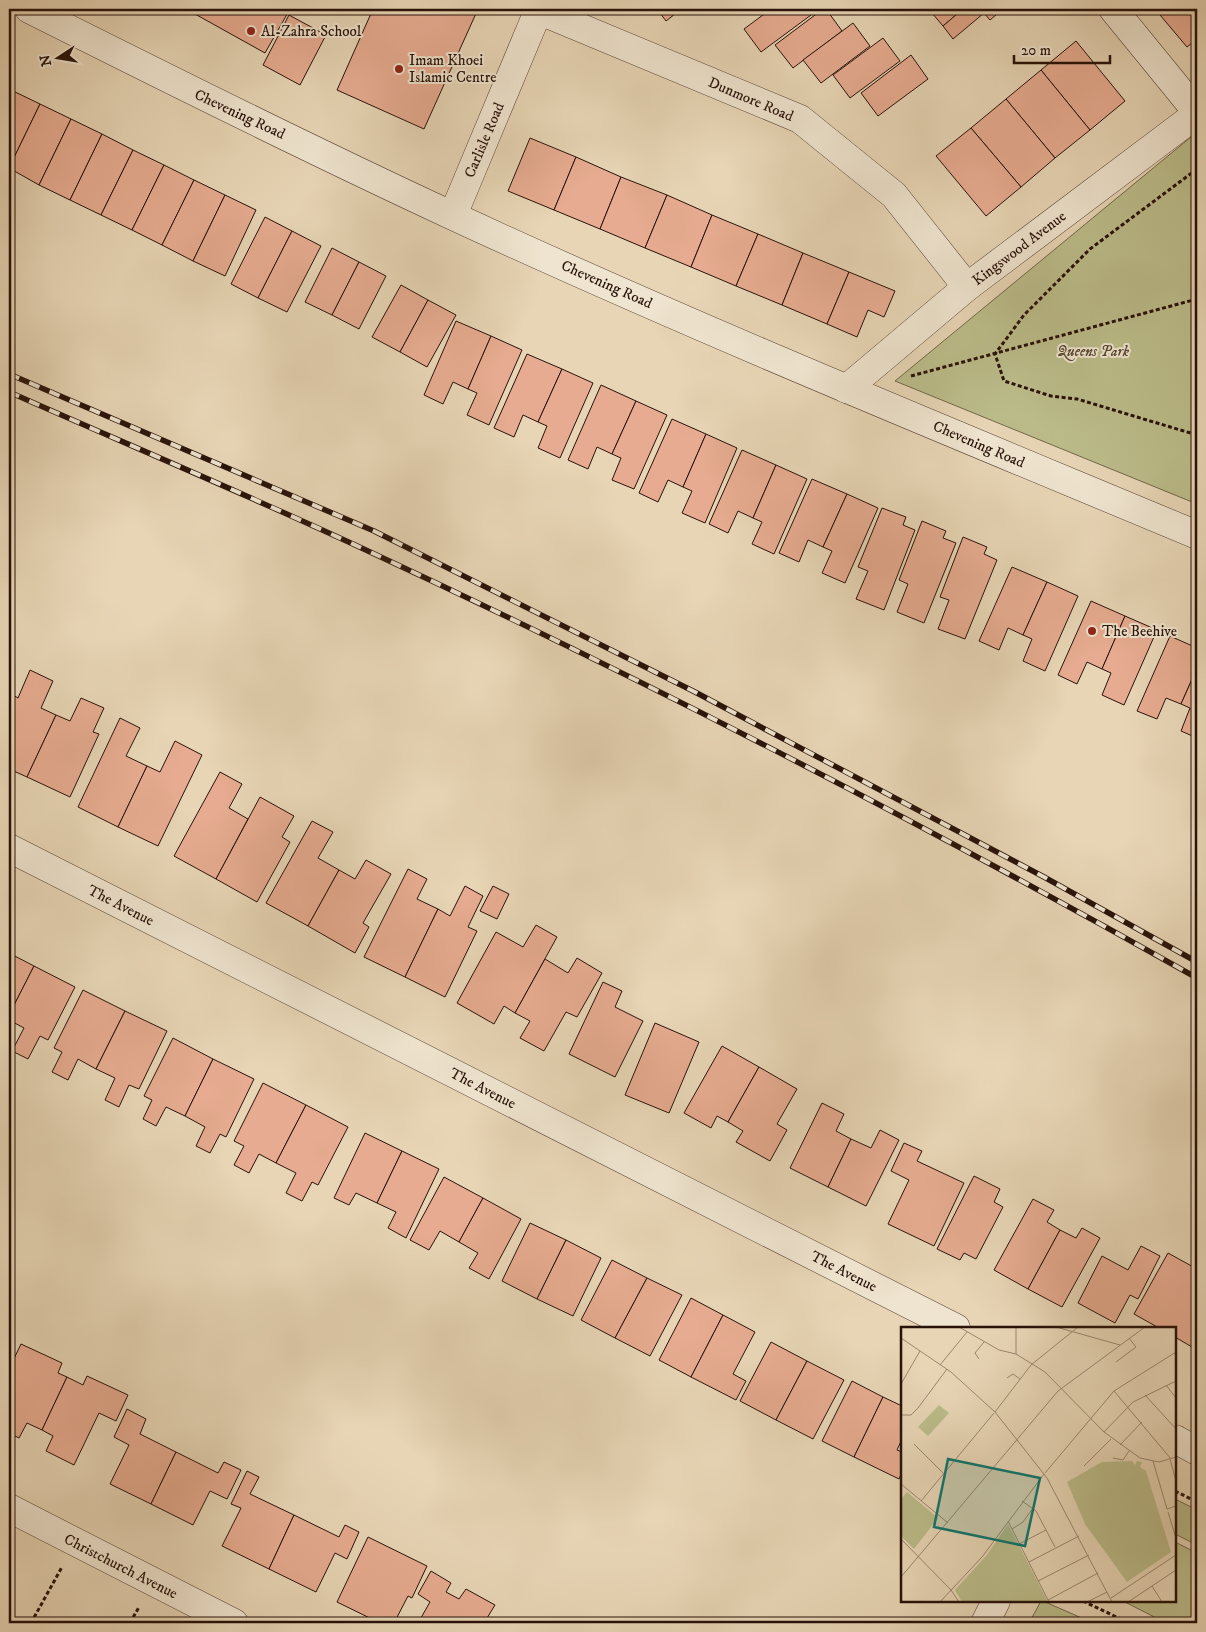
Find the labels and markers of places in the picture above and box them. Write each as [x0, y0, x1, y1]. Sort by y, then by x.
place label: Al-Zahra School [261, 22, 362, 41]
marker: Al-Zahra School [245, 25, 257, 37]
place label: Imam Khoei Islamic Centre [409, 51, 496, 87]
marker: Imam Khoei Islamic Centre [393, 63, 405, 75]
place label: The Beehive [1102, 622, 1177, 641]
marker: The Beehive [1086, 625, 1098, 637]

